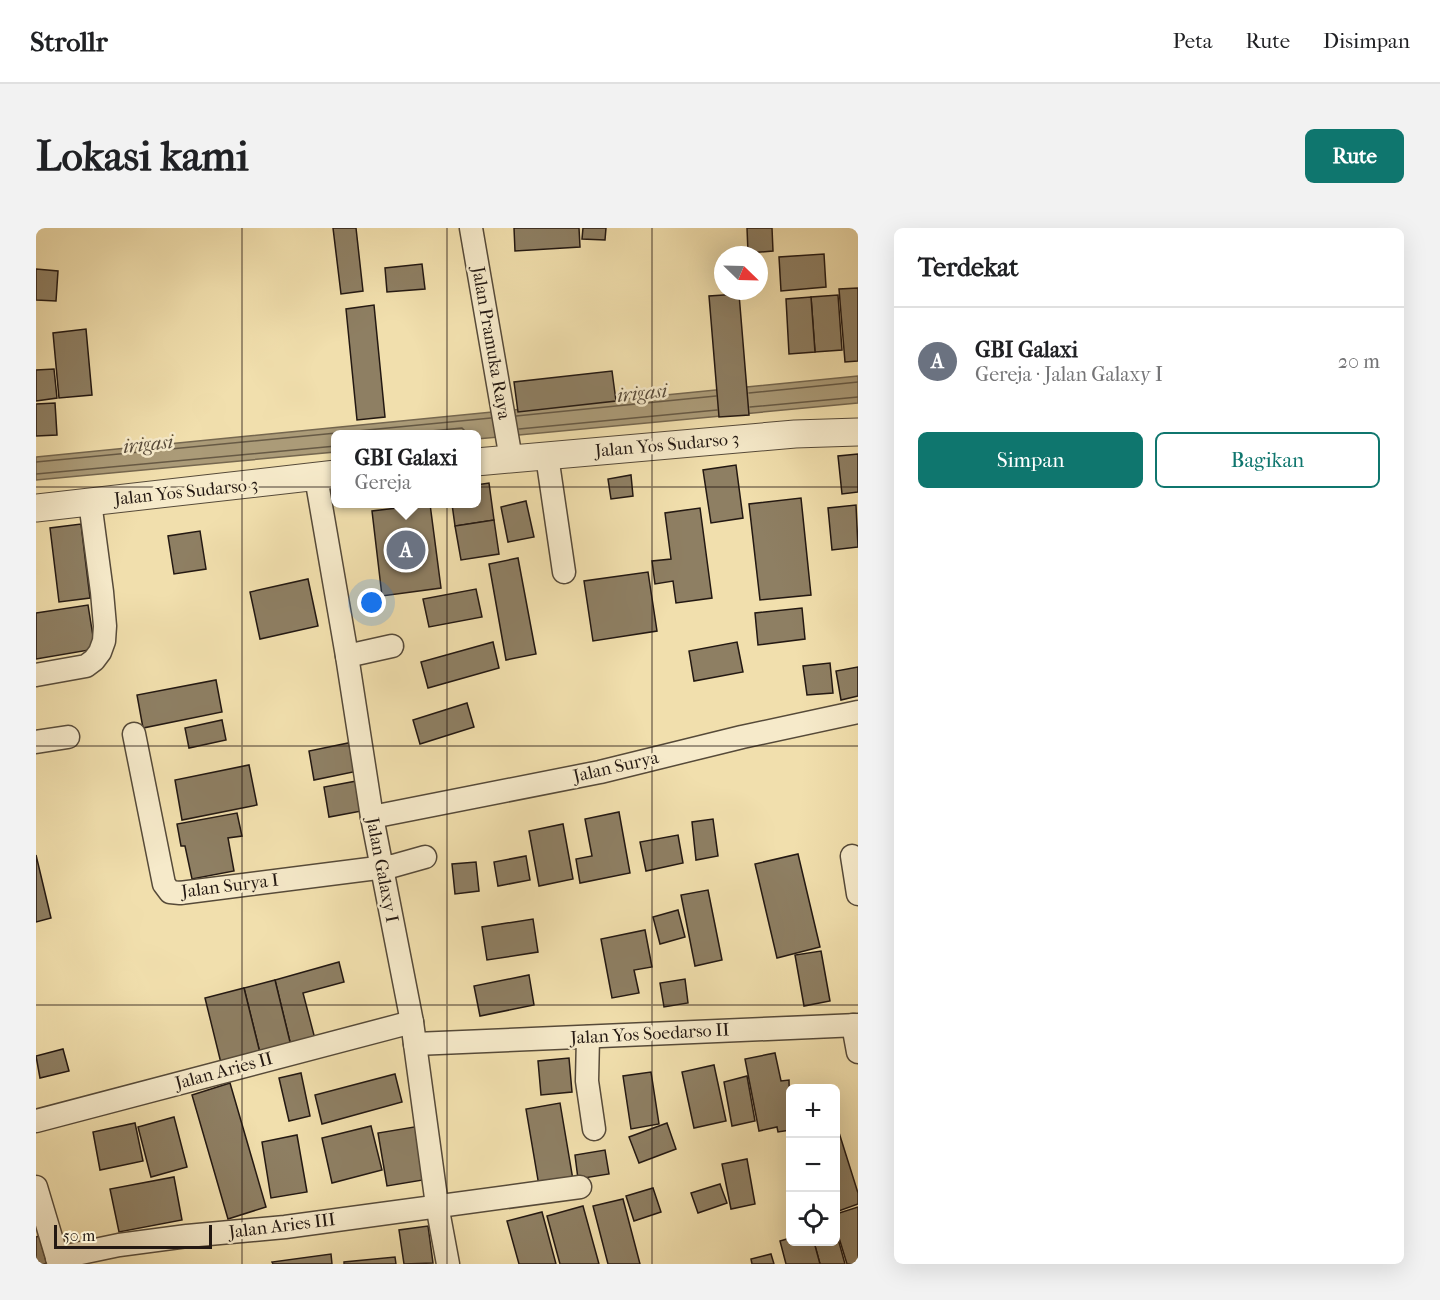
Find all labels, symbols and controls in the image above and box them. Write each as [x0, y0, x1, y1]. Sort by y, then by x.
text: Strollr [30, 25, 108, 58]
text: Peta [1173, 29, 1212, 53]
text: Rute [1245, 29, 1290, 53]
text: Disimpan [1323, 29, 1410, 53]
button: Rute [1305, 129, 1404, 183]
text: Lokasi kami [36, 132, 249, 181]
north arrow [714, 246, 768, 300]
text: Terdekat [918, 252, 1019, 283]
street label: Jalan Pramuka Raya [467, 263, 515, 422]
text: GBI Galaxi [975, 337, 1078, 363]
text: A [931, 350, 944, 373]
text: 20 m [1338, 350, 1380, 373]
text: Gereja · Jalan Galaxy I [975, 363, 1163, 386]
water label: irigasi [616, 379, 669, 407]
street label: Jalan Yos Sudarso 3 [592, 428, 740, 462]
water label: irigasi [122, 430, 175, 458]
popup [331, 430, 481, 508]
button: Simpan [918, 432, 1143, 488]
button: Bagikan [1155, 432, 1380, 488]
text: GBI Galaxi [354, 445, 458, 471]
text: Gereja [354, 471, 411, 494]
street label: Jalan Yos Sudarso 3 [111, 474, 259, 510]
pin: A [386, 528, 425, 572]
your location [357, 588, 386, 617]
street label: Jalan Surya [569, 747, 661, 787]
street label: Jalan Galaxy I [361, 814, 402, 924]
street label: Jalan Surya I [178, 870, 280, 903]
street label: Jalan Yos Soedarso II [568, 1019, 730, 1049]
street label: Jalan Aries II [171, 1048, 275, 1095]
map controls [786, 1084, 840, 1246]
button: + [786, 1084, 840, 1138]
button: − [786, 1138, 840, 1192]
button: locate [786, 1192, 840, 1246]
street label: Jalan Aries III [225, 1209, 337, 1243]
scale bar [54, 1222, 212, 1250]
text: 50 m [63, 1226, 95, 1245]

